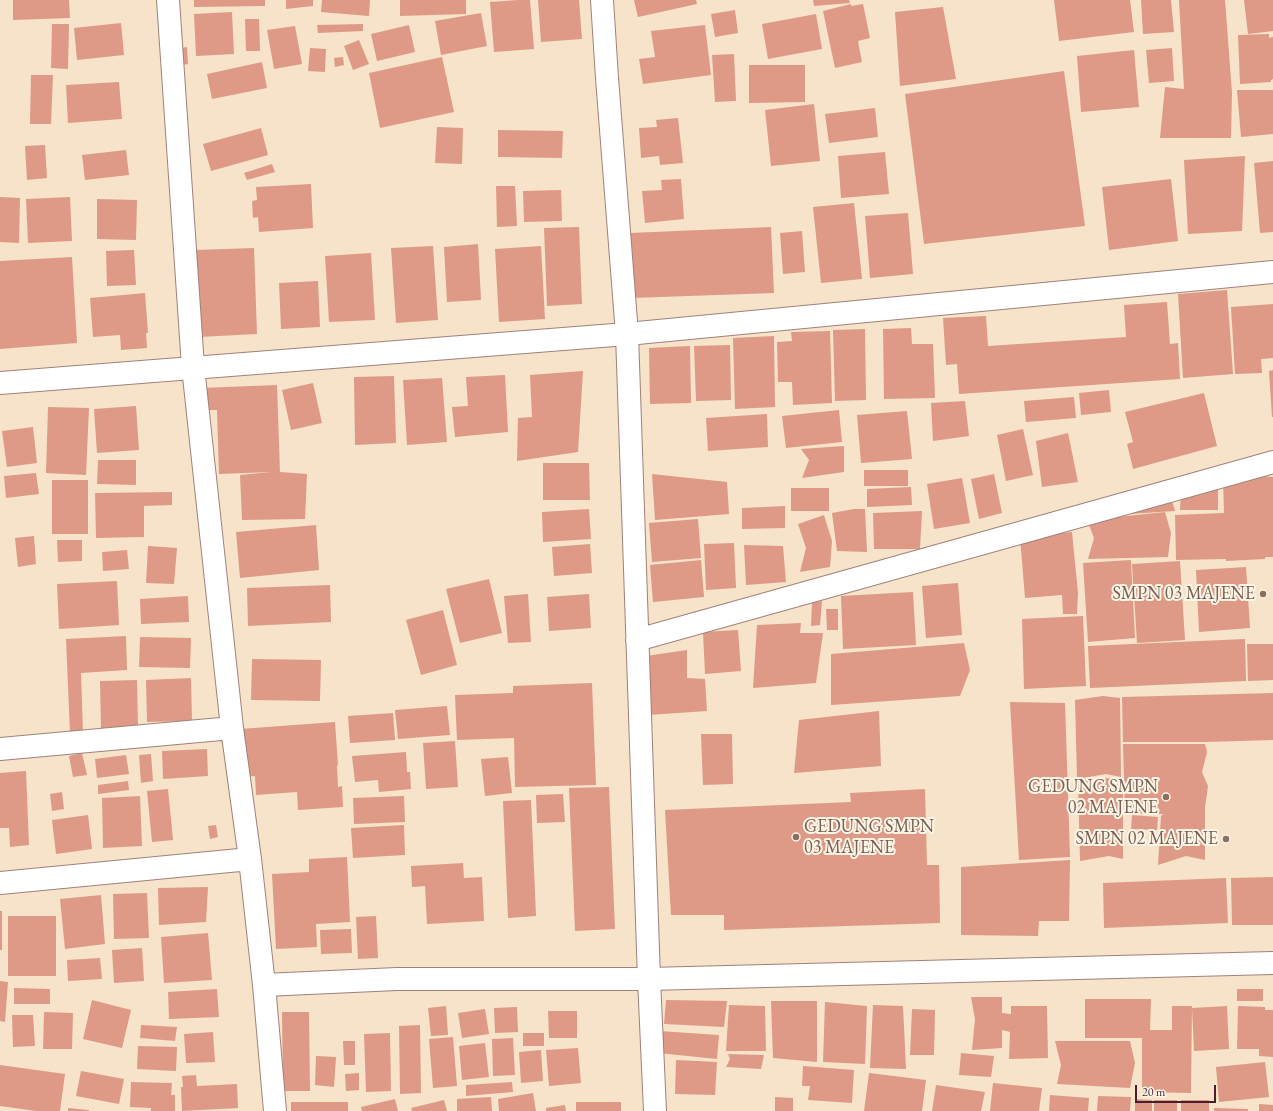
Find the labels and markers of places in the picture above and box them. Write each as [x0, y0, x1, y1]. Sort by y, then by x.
place label: SMPN 03 MAJENE [1112, 583, 1255, 605]
marker: SMPN 03 MAJENE [1258, 589, 1268, 599]
place label: GEDUNG SMPN 02 MAJENE [1028, 776, 1158, 818]
marker: GEDUNG SMPN 02 MAJENE [1161, 792, 1171, 802]
place label: GEDUNG SMPN 03 MAJENE [804, 816, 934, 858]
place label: SMPN 02 MAJENE [1075, 828, 1218, 850]
marker: GEDUNG SMPN 03 MAJENE [791, 832, 801, 842]
marker: SMPN 02 MAJENE [1221, 834, 1231, 844]

